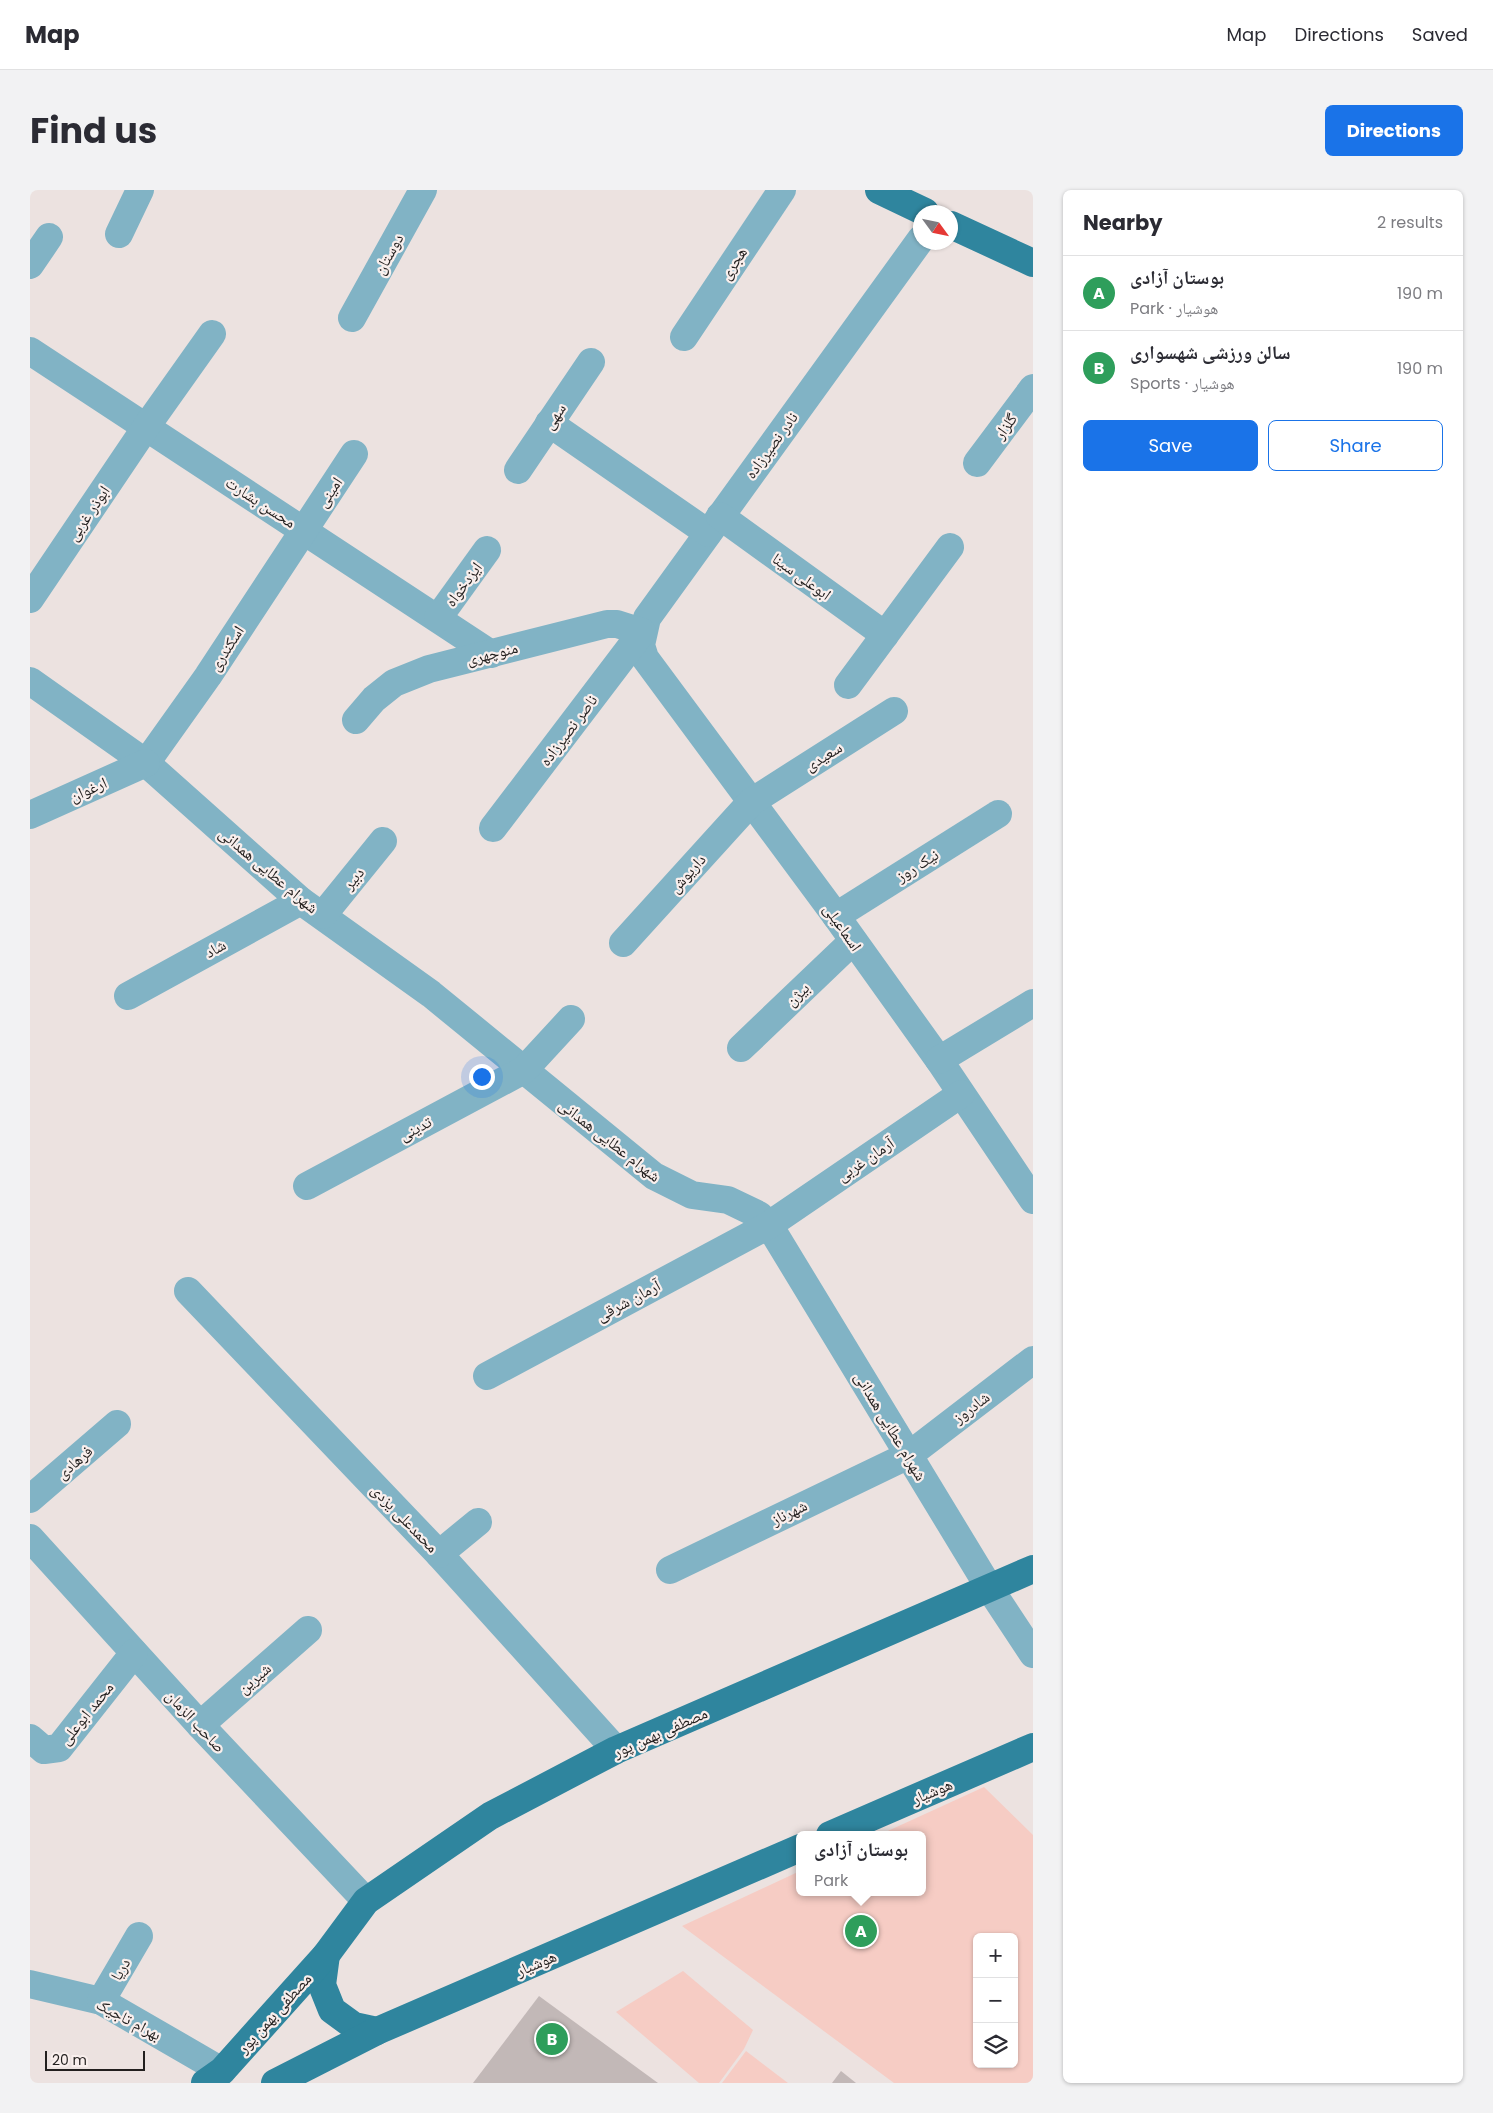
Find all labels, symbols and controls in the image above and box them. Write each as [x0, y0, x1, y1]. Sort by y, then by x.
text: Map [25, 18, 80, 51]
text: Map [1227, 22, 1266, 47]
text: Directions [1294, 22, 1384, 47]
text: Saved [1412, 22, 1468, 47]
button: Directions [1325, 105, 1463, 156]
text: Find us [30, 106, 157, 155]
north arrow [913, 205, 958, 250]
text: Nearby [1083, 208, 1163, 237]
text: 2 results [1377, 211, 1443, 234]
street label: دوستان [368, 230, 409, 279]
street label: هجری [714, 242, 753, 284]
text: بوستان آزادی [1130, 264, 1224, 291]
text: A [1093, 282, 1105, 305]
text: 190 m [1397, 282, 1443, 305]
text: Park · هوشیار [1130, 297, 1218, 320]
text: سالن ورزشی شهسواری [1130, 339, 1291, 366]
text: B [1094, 357, 1104, 380]
text: 190 m [1397, 357, 1443, 380]
text: Sports · هوشیار [1130, 372, 1235, 395]
street label: سهی [537, 398, 572, 434]
street label: نادر نصیرزاده [739, 407, 804, 483]
street label: گلزار [988, 408, 1023, 445]
button: Save [1083, 420, 1258, 471]
button: Share [1268, 420, 1443, 471]
street label: محسن بشارت [221, 471, 300, 534]
street label: امینی [311, 472, 348, 512]
street label: ابوذر غربی [61, 481, 115, 546]
street label: ابوعلی سینا [767, 547, 836, 606]
street label: ایزدخواه [439, 557, 488, 611]
street label: اسکندری [203, 621, 250, 676]
street label: منوچهری [464, 636, 520, 671]
street label: ناصر نصیرزاده [534, 690, 603, 771]
street label: سعیدی [800, 736, 846, 777]
street label: ارغوان [66, 771, 111, 808]
street label: شهرام عطایی همدانی [214, 822, 323, 919]
street label: نیک روز [891, 843, 943, 888]
street label: داریوش [664, 849, 711, 898]
street label: دبیر [337, 862, 370, 895]
street label: اسماعیلی [818, 899, 867, 956]
street label: شاد [200, 933, 230, 964]
street label: بیژن [780, 977, 815, 1012]
your location [469, 1064, 495, 1090]
street label: شهرام عطایی همدانی [554, 1093, 665, 1187]
street label: تدینی [395, 1110, 436, 1147]
street label: آرمان غربی [832, 1131, 899, 1187]
street label: آرمان شرقی [592, 1273, 665, 1327]
street label: شهرام عطایی همدانی [849, 1367, 932, 1485]
street label: شادروز [947, 1386, 995, 1430]
street label: فرهادی [51, 1440, 98, 1485]
street label: محمدعلی یزدی [366, 1479, 443, 1558]
street label: شهرناز [766, 1494, 811, 1531]
street label: شیرین [233, 1657, 276, 1699]
street label: محمد ابوعلی [54, 1677, 119, 1750]
street label: صاحب الزمان [160, 1685, 231, 1758]
street label: مصطفی بهمن پور [608, 1701, 711, 1764]
street label: هوشیار [907, 1773, 956, 1811]
popup [796, 1831, 926, 1896]
text: بوستان آزادی [814, 1836, 908, 1863]
text: Park [814, 1869, 848, 1892]
pin: A [845, 1912, 877, 1950]
map controls [973, 1933, 1018, 2068]
button: + [973, 1933, 1018, 1978]
street label: هوشیار [511, 1945, 560, 1983]
street label: دریا [105, 1954, 136, 1985]
street label: مصطفی بهمن پور [231, 1968, 317, 2059]
button: − [973, 1978, 1018, 2023]
street label: بهرام تاجیک [92, 1993, 165, 2046]
pin: B [536, 2020, 568, 2058]
button: layers [973, 2023, 1018, 2068]
scale bar [45, 2048, 145, 2071]
text: 20 m [52, 2050, 87, 2070]

